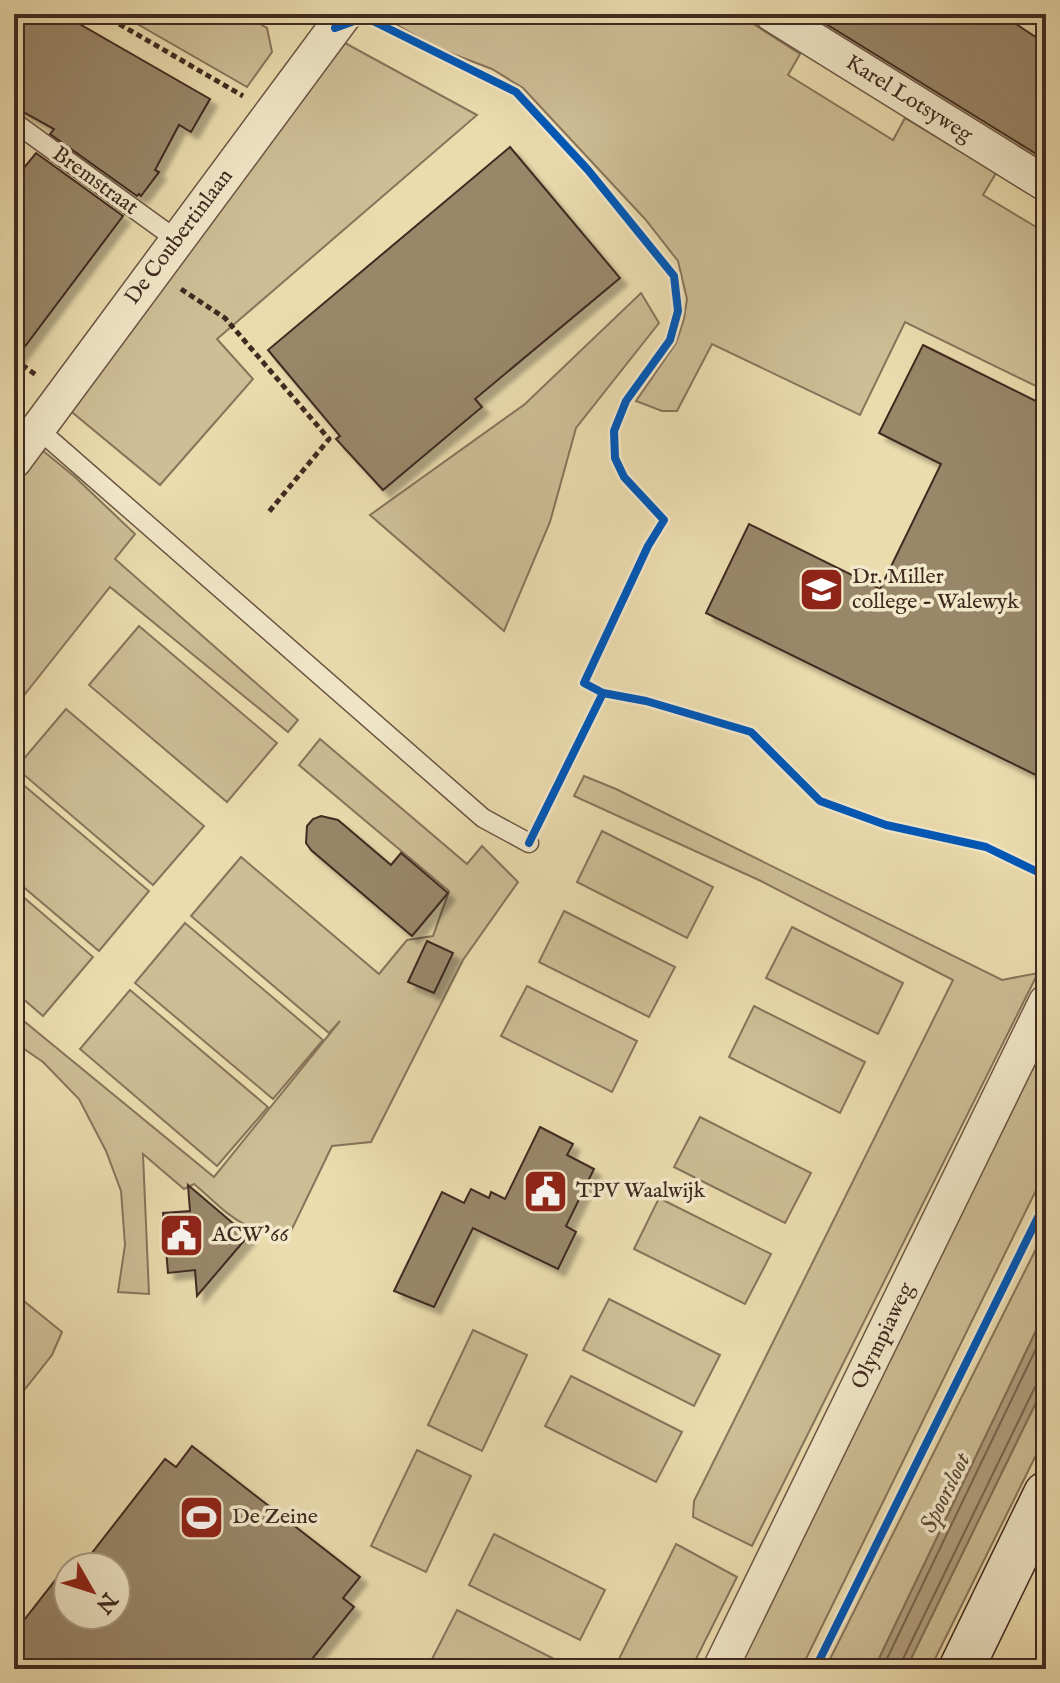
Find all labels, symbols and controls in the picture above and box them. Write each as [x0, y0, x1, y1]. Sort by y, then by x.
street label: Karel Lotsyweg [840, 49, 979, 150]
street label: Bremstraat [46, 140, 144, 222]
street label: De Coubertinlaan [119, 163, 239, 311]
place label: Dr. Miller college - Walewyk [852, 563, 1019, 616]
school or university icon: Dr. Miller college - Walewyk [797, 566, 845, 614]
public building icon: TPV Waalwijk [521, 1167, 569, 1215]
place label: TPV Waalwijk [576, 1177, 706, 1205]
public building icon: ACW'66 [157, 1211, 205, 1259]
place label: ACW'66 [211, 1221, 289, 1249]
street label: Olympiaweg [845, 1277, 921, 1394]
water label: Spoorsloot [913, 1447, 979, 1538]
sports icon: De Zeine [177, 1493, 225, 1541]
place label: De Zeine [232, 1503, 318, 1531]
north arrow [52, 1551, 132, 1631]
text: N [89, 1585, 123, 1619]

